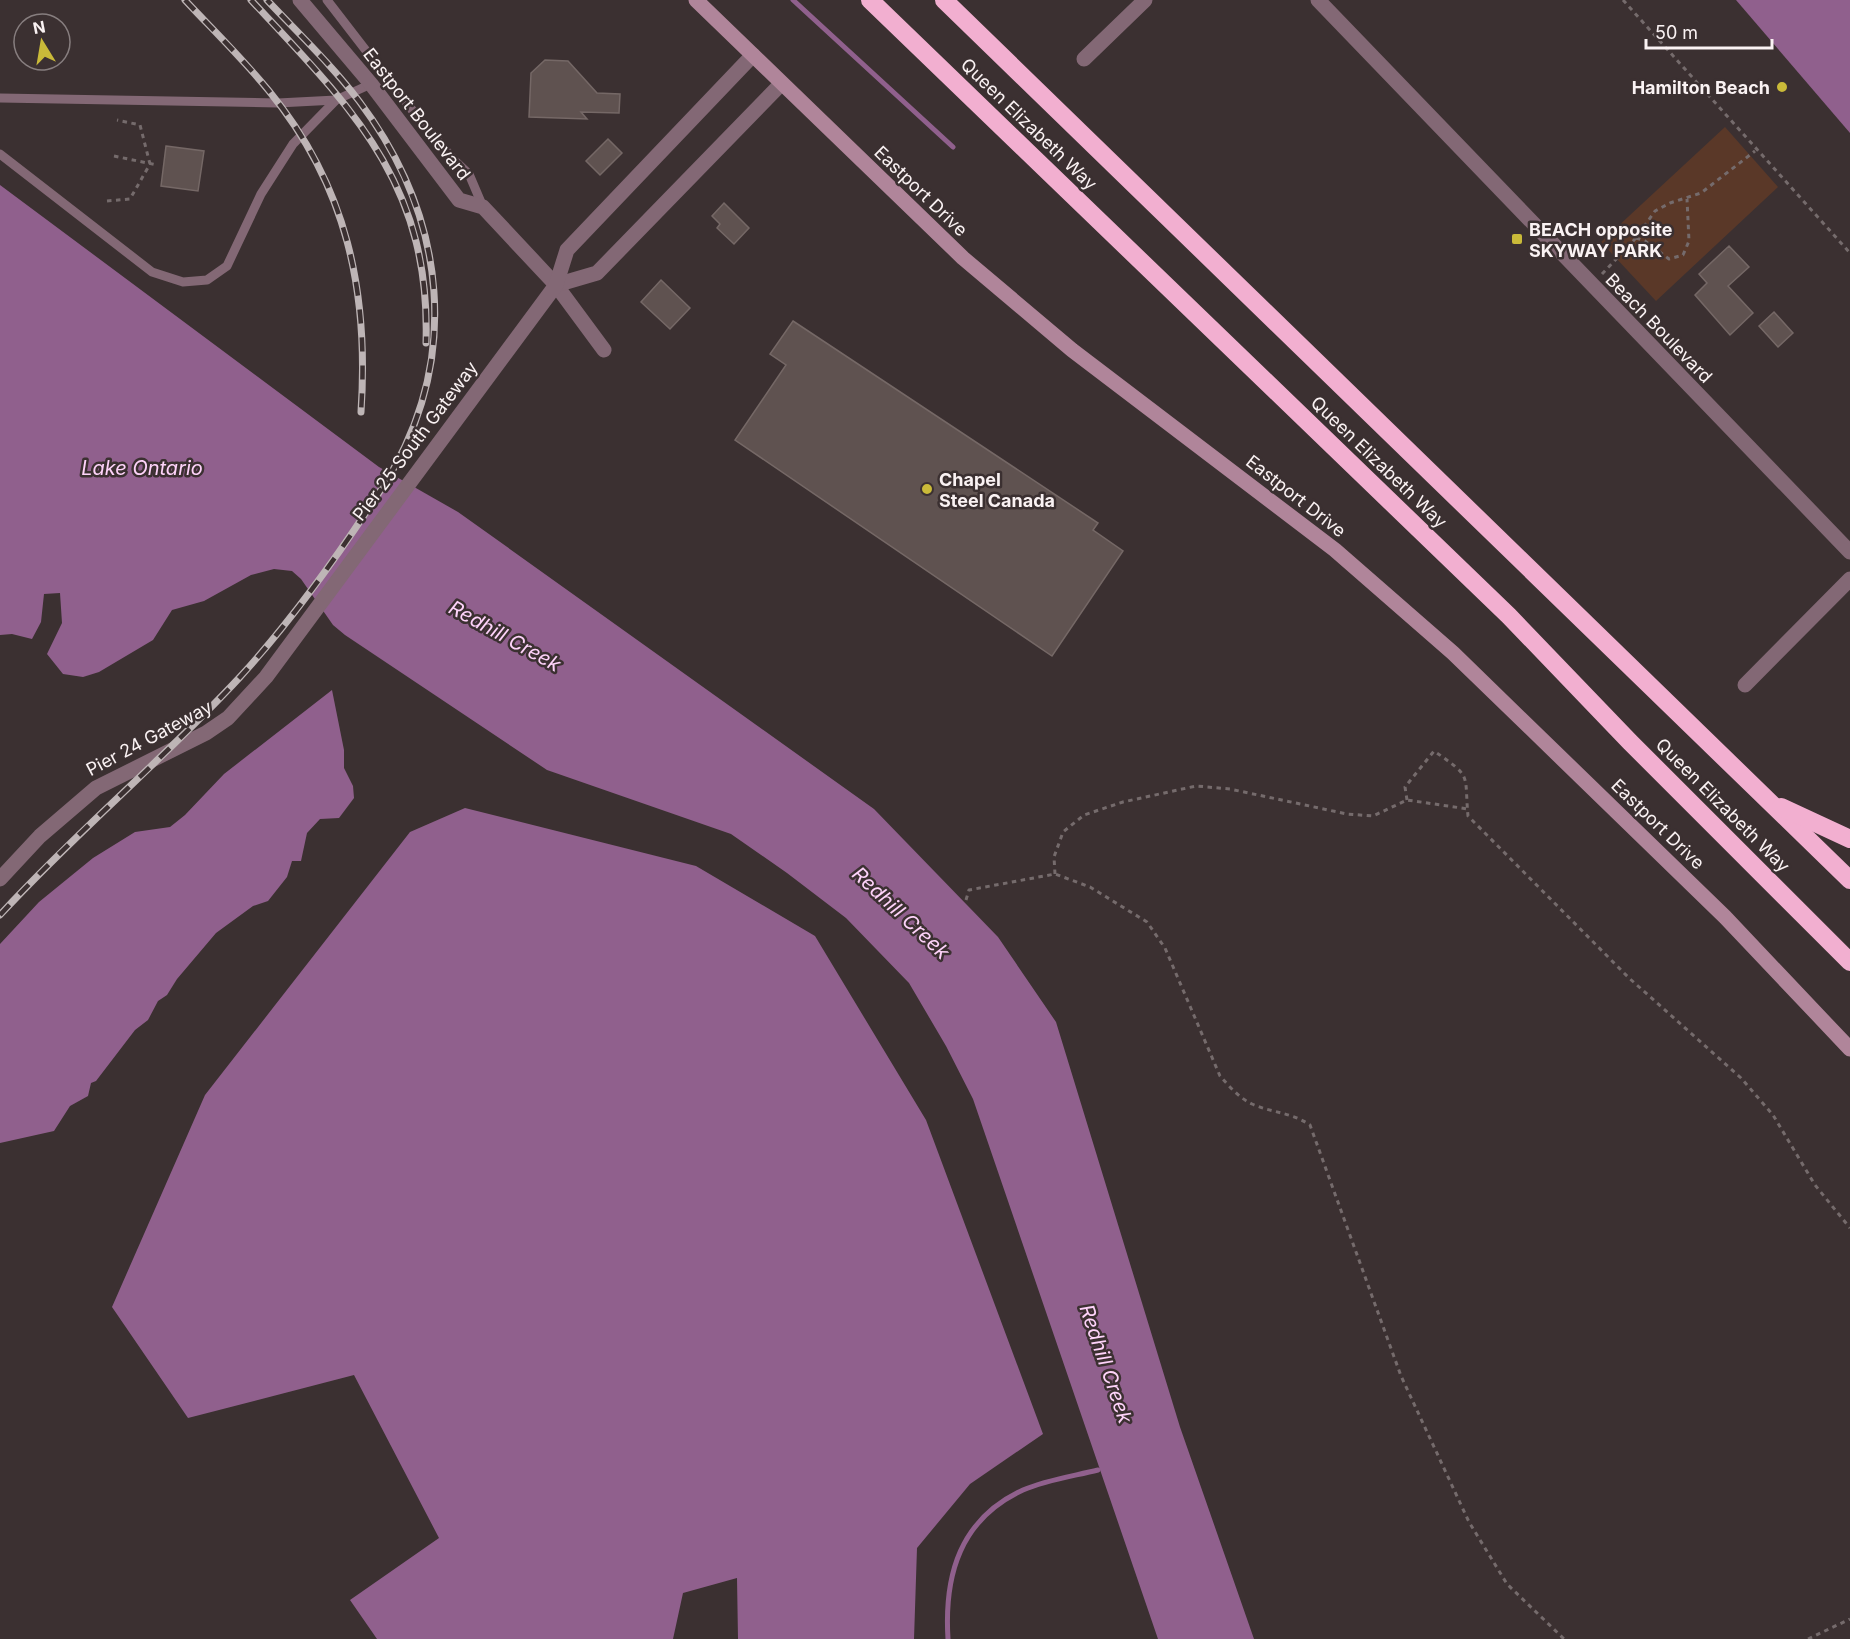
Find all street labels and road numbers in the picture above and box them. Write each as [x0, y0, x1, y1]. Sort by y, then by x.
street label: Eastport Boulevard [359, 44, 475, 184]
street label: Queen Elizabeth Way [957, 54, 1101, 194]
street label: Eastport Drive [870, 141, 972, 241]
street label: Beach Boulevard [1601, 269, 1717, 387]
street label: Pier 25 South Gateway [348, 357, 482, 525]
street label: Queen Elizabeth Way [1307, 392, 1451, 532]
street label: Eastport Drive [1242, 451, 1350, 541]
street label: Pier 24 Gateway [82, 696, 216, 780]
street label: Queen Elizabeth Way [1652, 734, 1794, 876]
street label: Eastport Drive [1607, 774, 1709, 874]

